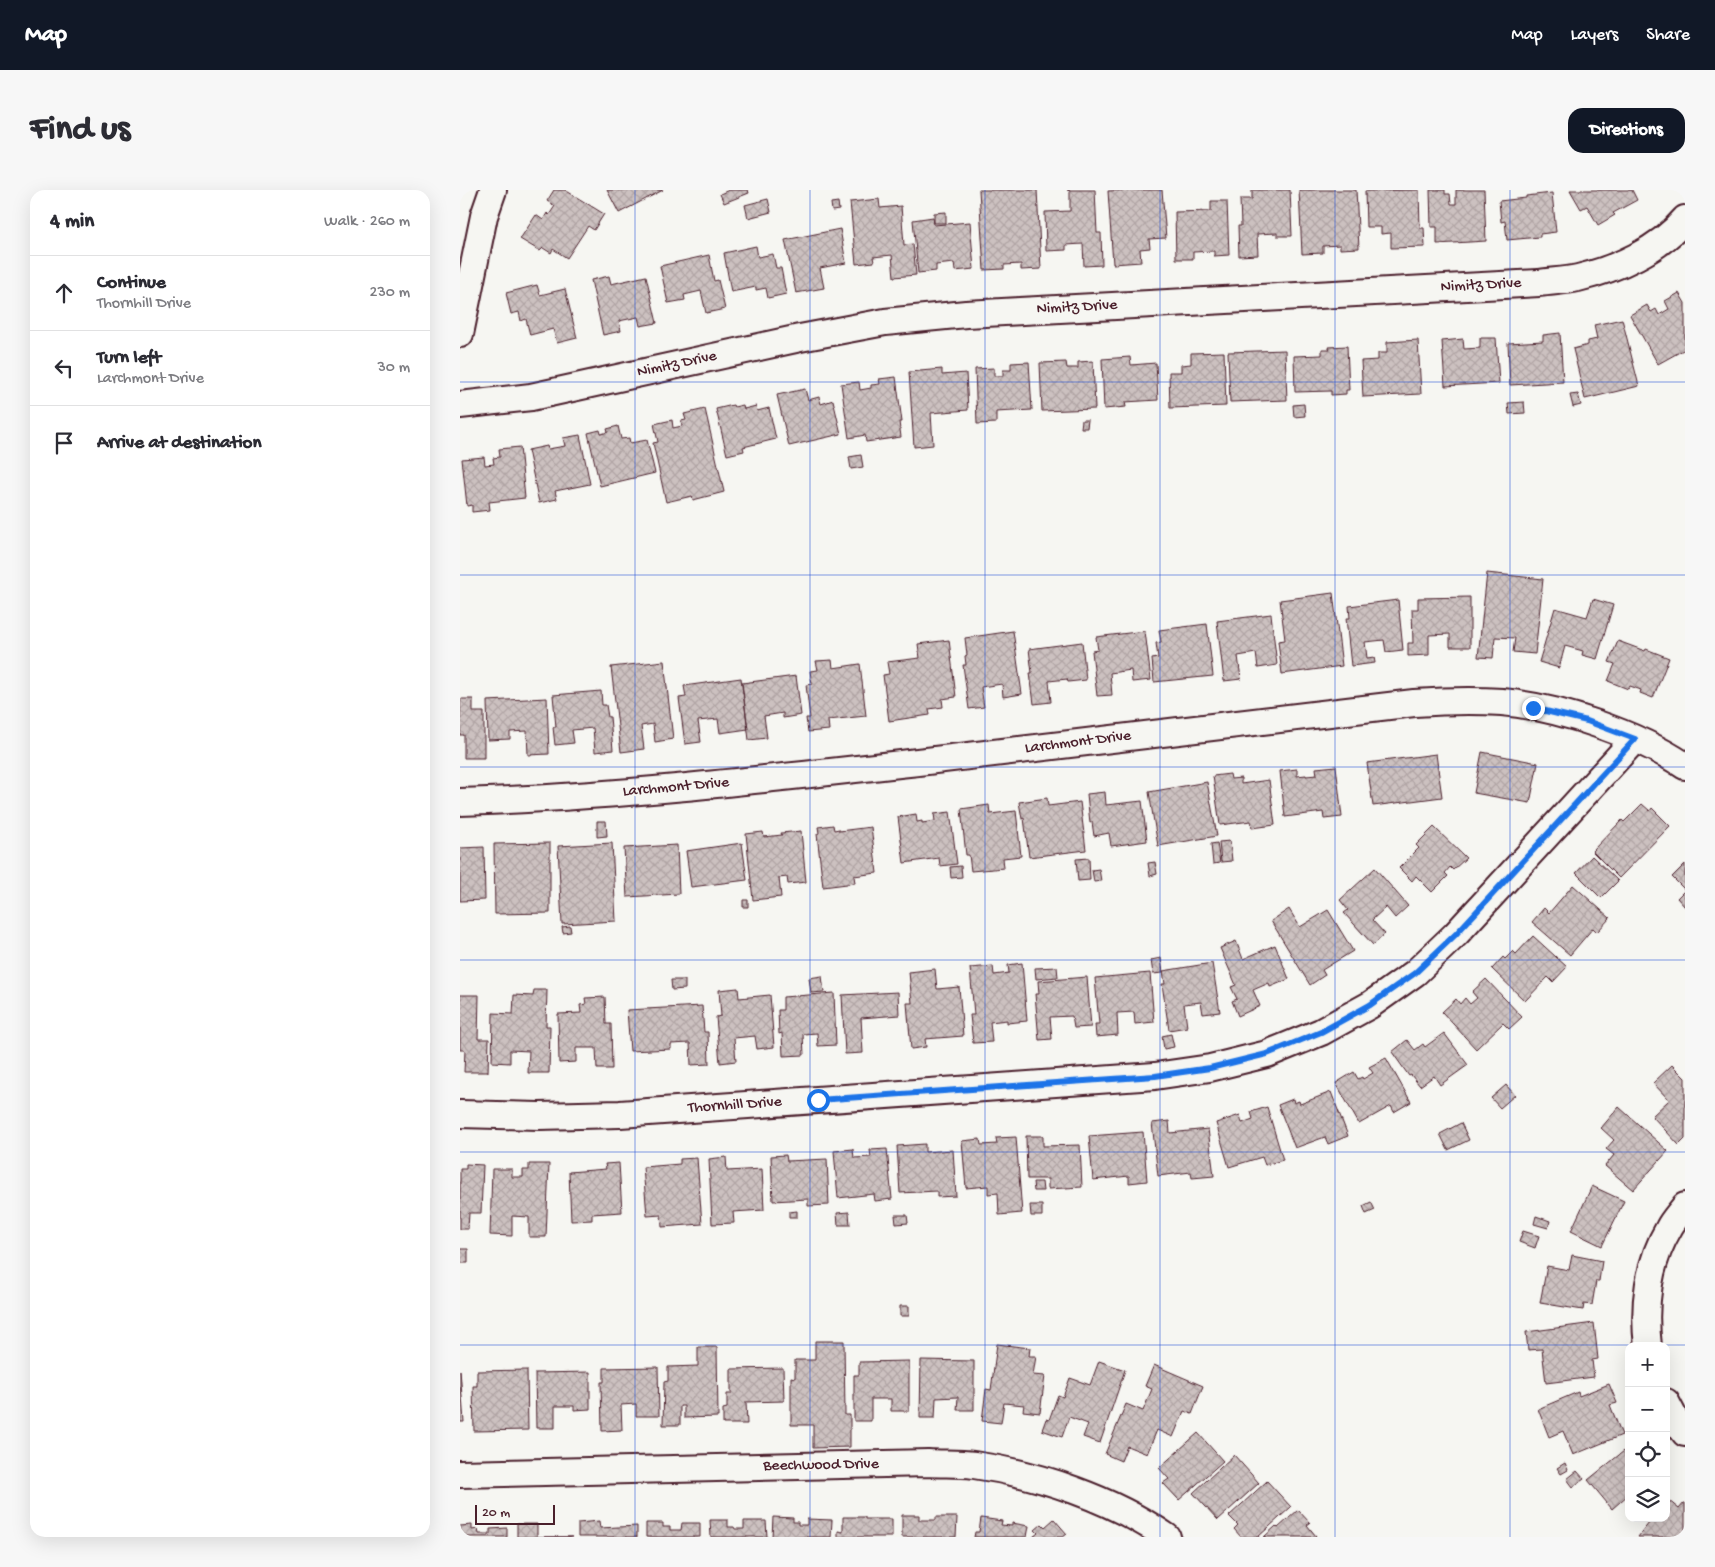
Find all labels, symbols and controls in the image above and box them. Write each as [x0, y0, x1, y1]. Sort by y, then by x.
text: Map [25, 21, 67, 50]
text: Map [1511, 25, 1543, 46]
text: Layers [1571, 25, 1618, 46]
text: Share [1646, 25, 1690, 46]
button: Directions [1568, 108, 1685, 153]
text: Find us [30, 110, 130, 151]
text: 4 min [50, 210, 94, 235]
text: Walk · 260 m [324, 213, 410, 232]
text: Continue [97, 272, 166, 295]
street label: Nimitz Drive [1440, 274, 1523, 298]
icon: ahead [50, 279, 78, 307]
text: 230 m [370, 284, 410, 303]
text: Thornhill Drive [97, 295, 191, 314]
street label: Nimitz Drive [1036, 296, 1119, 320]
text: Turn left [97, 347, 161, 370]
street label: Nimitz Drive [635, 347, 719, 383]
icon: left [50, 354, 78, 382]
text: 30 m [377, 359, 410, 378]
text: Larchmont Drive [97, 370, 204, 389]
icon: arrive [50, 429, 78, 457]
text: Arrive at destination [97, 432, 261, 455]
route end [1522, 697, 1545, 720]
street label: Larchmont Drive [1024, 727, 1133, 759]
street label: Larchmont Drive [622, 774, 731, 802]
route start [807, 1089, 830, 1112]
street label: Thornhill Drive [686, 1093, 783, 1119]
map controls [1625, 1342, 1670, 1522]
button: + [1625, 1342, 1670, 1387]
button: − [1625, 1387, 1670, 1432]
button: locate [1625, 1432, 1670, 1477]
street label: Beechwood Drive [762, 1455, 880, 1477]
button: layers [1625, 1477, 1670, 1522]
scale bar [475, 1502, 555, 1525]
text: 20 m [482, 1505, 510, 1522]

